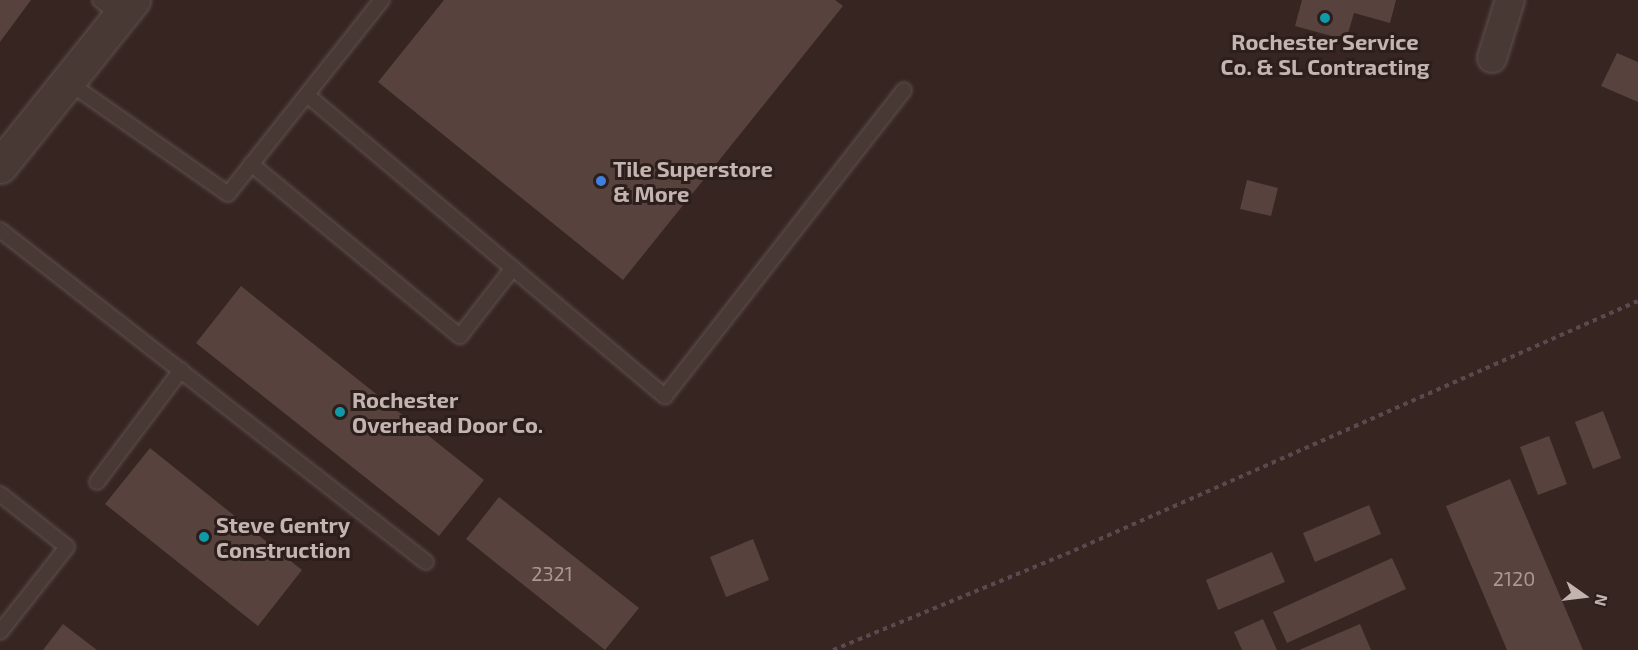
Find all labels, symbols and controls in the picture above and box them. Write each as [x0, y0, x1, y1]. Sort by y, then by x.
marker: Rochester Service Co. & SL Contracting [1318, 11, 1332, 25]
place label: Rochester Service Co. & SL Contracting [1220, 28, 1430, 80]
place label: Tile Superstore & More [613, 155, 773, 206]
marker: Tile Superstore & More [594, 174, 608, 188]
place label: Rochester Overhead Door Co. [352, 386, 544, 438]
marker: Rochester Overhead Door Co. [333, 405, 347, 419]
place label: Steve Gentry Construction [216, 511, 351, 562]
marker: Steve Gentry Construction [197, 530, 211, 544]
house number: 2321 [531, 561, 573, 585]
house number: 2120 [1493, 566, 1535, 590]
north arrow [1554, 566, 1614, 626]
text: N [1591, 593, 1613, 608]

